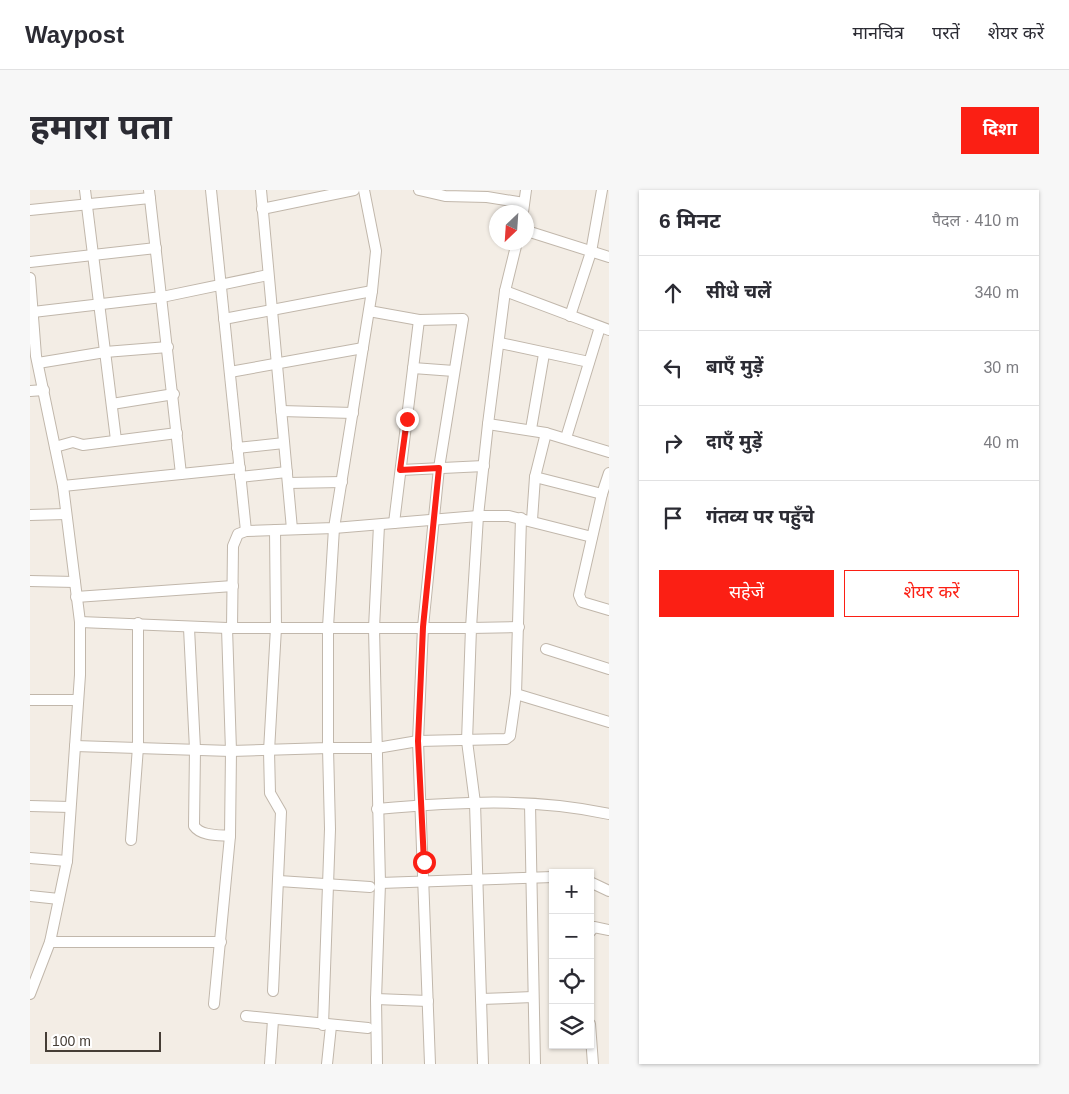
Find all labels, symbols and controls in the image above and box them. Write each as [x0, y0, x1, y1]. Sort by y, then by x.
text: Waypost [25, 21, 124, 48]
text: मानचित्र [852, 23, 904, 43]
text: परतें [932, 23, 960, 43]
text: शेयर करें [988, 23, 1044, 43]
text: हमारा पता [30, 107, 172, 146]
button: दिशा [961, 107, 1039, 154]
north arrow [489, 205, 534, 250]
text: 6 मिनट [659, 209, 721, 232]
text: पैदल · 410 m [932, 212, 1019, 229]
icon: ahead [659, 279, 687, 307]
text: सीधे चलें [706, 281, 771, 302]
text: 340 m [975, 284, 1019, 301]
icon: left [659, 354, 687, 382]
text: बाएँ मुड़ें [706, 356, 763, 377]
text: 30 m [983, 359, 1019, 376]
route end [396, 408, 419, 431]
icon: right [659, 429, 687, 457]
text: दाएँ मुड़ें [706, 431, 762, 452]
text: 40 m [983, 434, 1019, 451]
icon: arrive [659, 504, 687, 532]
text: गंतव्य पर पहुँचे [706, 506, 814, 527]
button: सहेजें [659, 570, 834, 617]
button: शेयर करें [844, 570, 1019, 617]
route start [413, 851, 436, 874]
map controls [549, 869, 594, 1049]
button: + [549, 869, 594, 914]
button: − [549, 914, 594, 959]
button: locate [549, 959, 594, 1004]
button: layers [549, 1004, 594, 1049]
scale bar [45, 1029, 161, 1052]
text: 100 m [52, 1033, 91, 1049]

